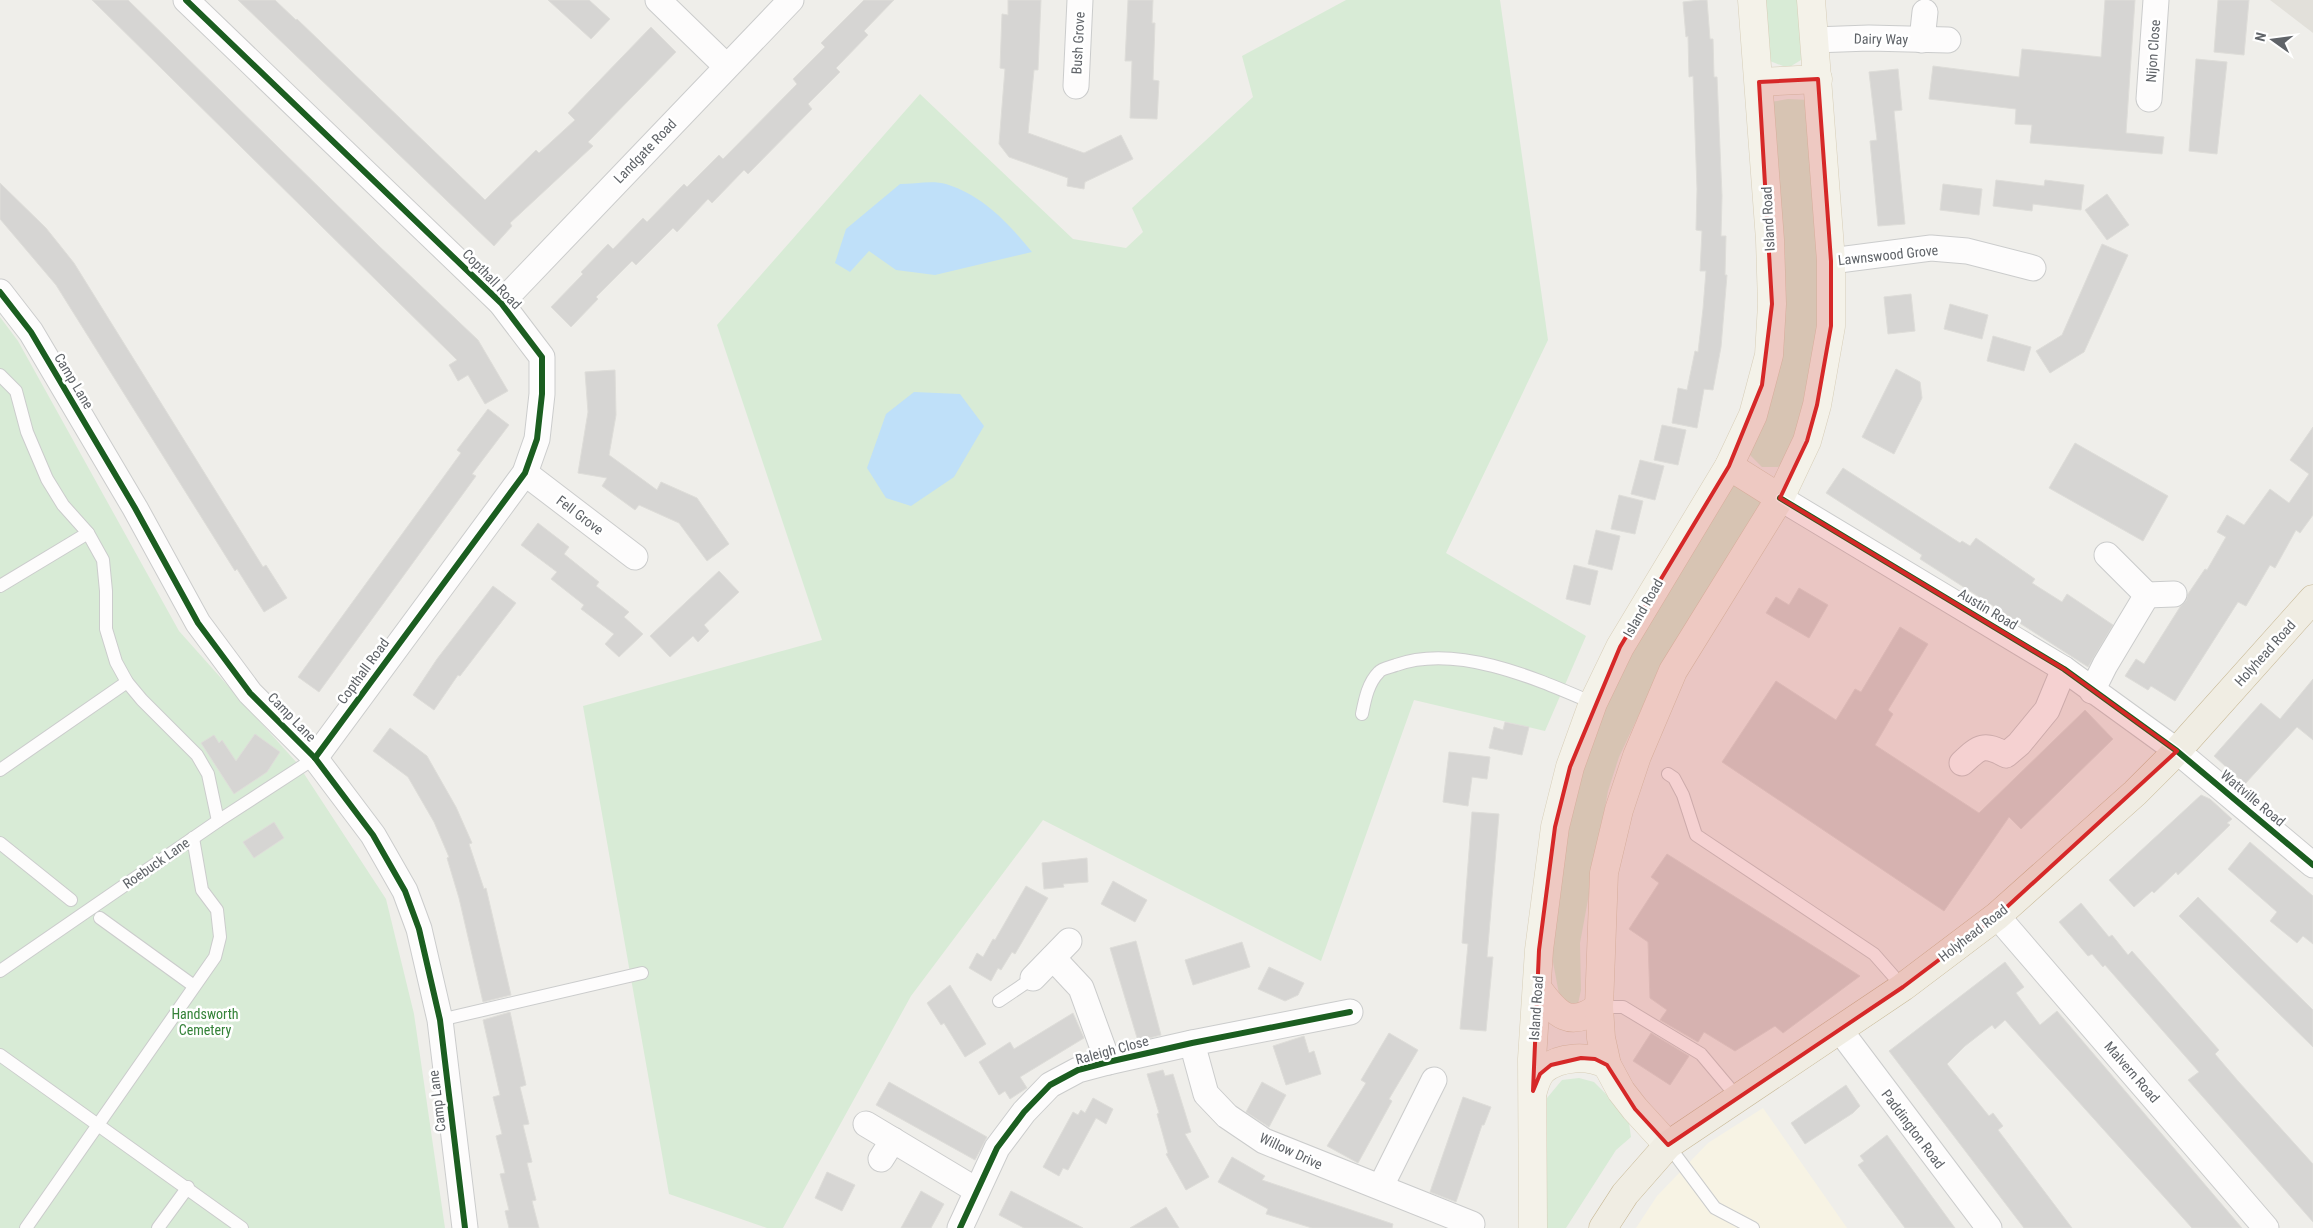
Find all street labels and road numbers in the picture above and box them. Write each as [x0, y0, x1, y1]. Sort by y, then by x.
street label: Bush Grove [1068, 11, 1088, 75]
street label: Nijon Close [2143, 18, 2163, 83]
street label: Dairy Way [1854, 31, 1908, 47]
street label: Landgate Road [611, 116, 679, 186]
street label: Island Road [1758, 186, 1778, 252]
street label: Lawnswood Grove [1837, 242, 1939, 268]
street label: Copthall Road [459, 246, 525, 312]
street label: Camp Lane [51, 350, 97, 412]
street label: Fell Grove [553, 492, 607, 538]
street label: Island Road [1620, 576, 1666, 640]
street label: Austin Road [1955, 585, 2021, 633]
street label: Holyhead Road [2231, 617, 2299, 689]
street label: Copthall Road [334, 635, 392, 707]
street label: Camp Lane [265, 689, 320, 745]
street label: Wattville Road [2218, 766, 2288, 830]
street label: Roebuck Lane [120, 834, 193, 892]
street label: Holyhead Road [1935, 901, 2011, 965]
street label: Island Road [1526, 975, 1546, 1041]
street label: Raleigh Close [1074, 1032, 1151, 1067]
street label: Malvern Road [2101, 1038, 2163, 1106]
street label: Camp Lane [425, 1069, 449, 1133]
street label: Paddington Road [1878, 1087, 1948, 1171]
street label: Willow Drive [1257, 1129, 1325, 1173]

